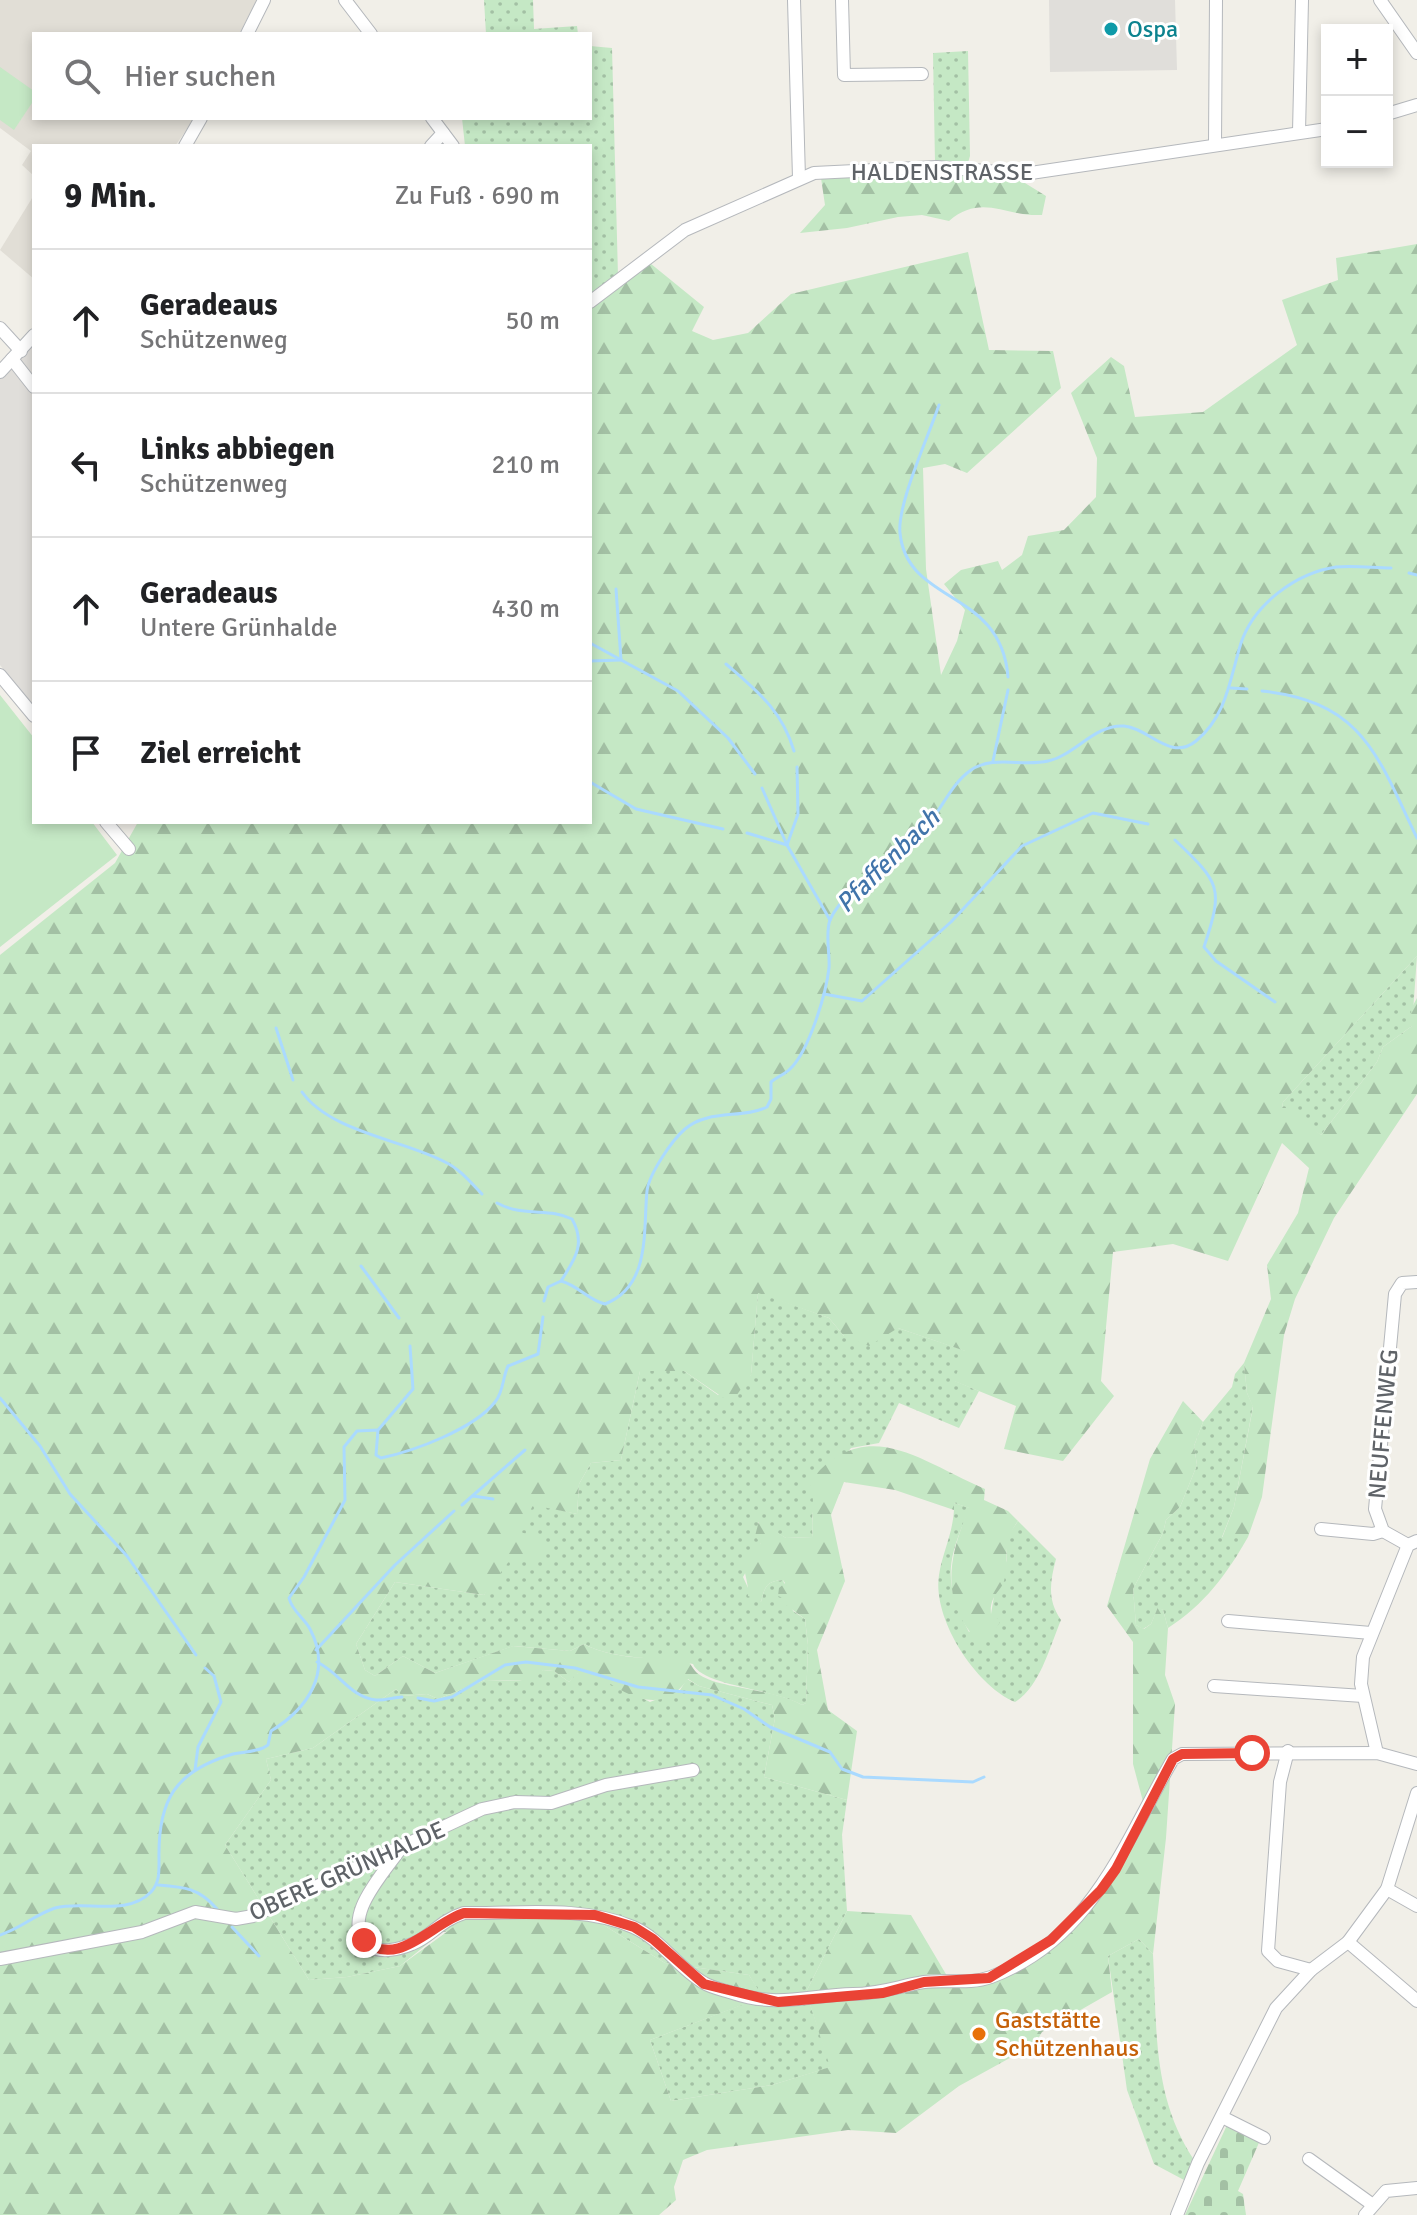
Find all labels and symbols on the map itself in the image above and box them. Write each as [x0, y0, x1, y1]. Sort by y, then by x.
place label: Ospa [1127, 14, 1178, 44]
marker: Ospa [1102, 20, 1120, 38]
street label: HALDENSTRASSE [851, 157, 1033, 187]
water label: Pfaffenbach [829, 802, 947, 920]
street label: NEUFFENWEG [1362, 1348, 1404, 1500]
route start [1234, 1735, 1270, 1771]
street label: OBERE GRÜNHALDE [244, 1814, 450, 1928]
route end [346, 1922, 382, 1958]
place label: Gaststätte Schützenhaus [995, 2005, 1139, 2063]
marker: Gaststätte Schützenhaus [970, 2025, 988, 2043]

